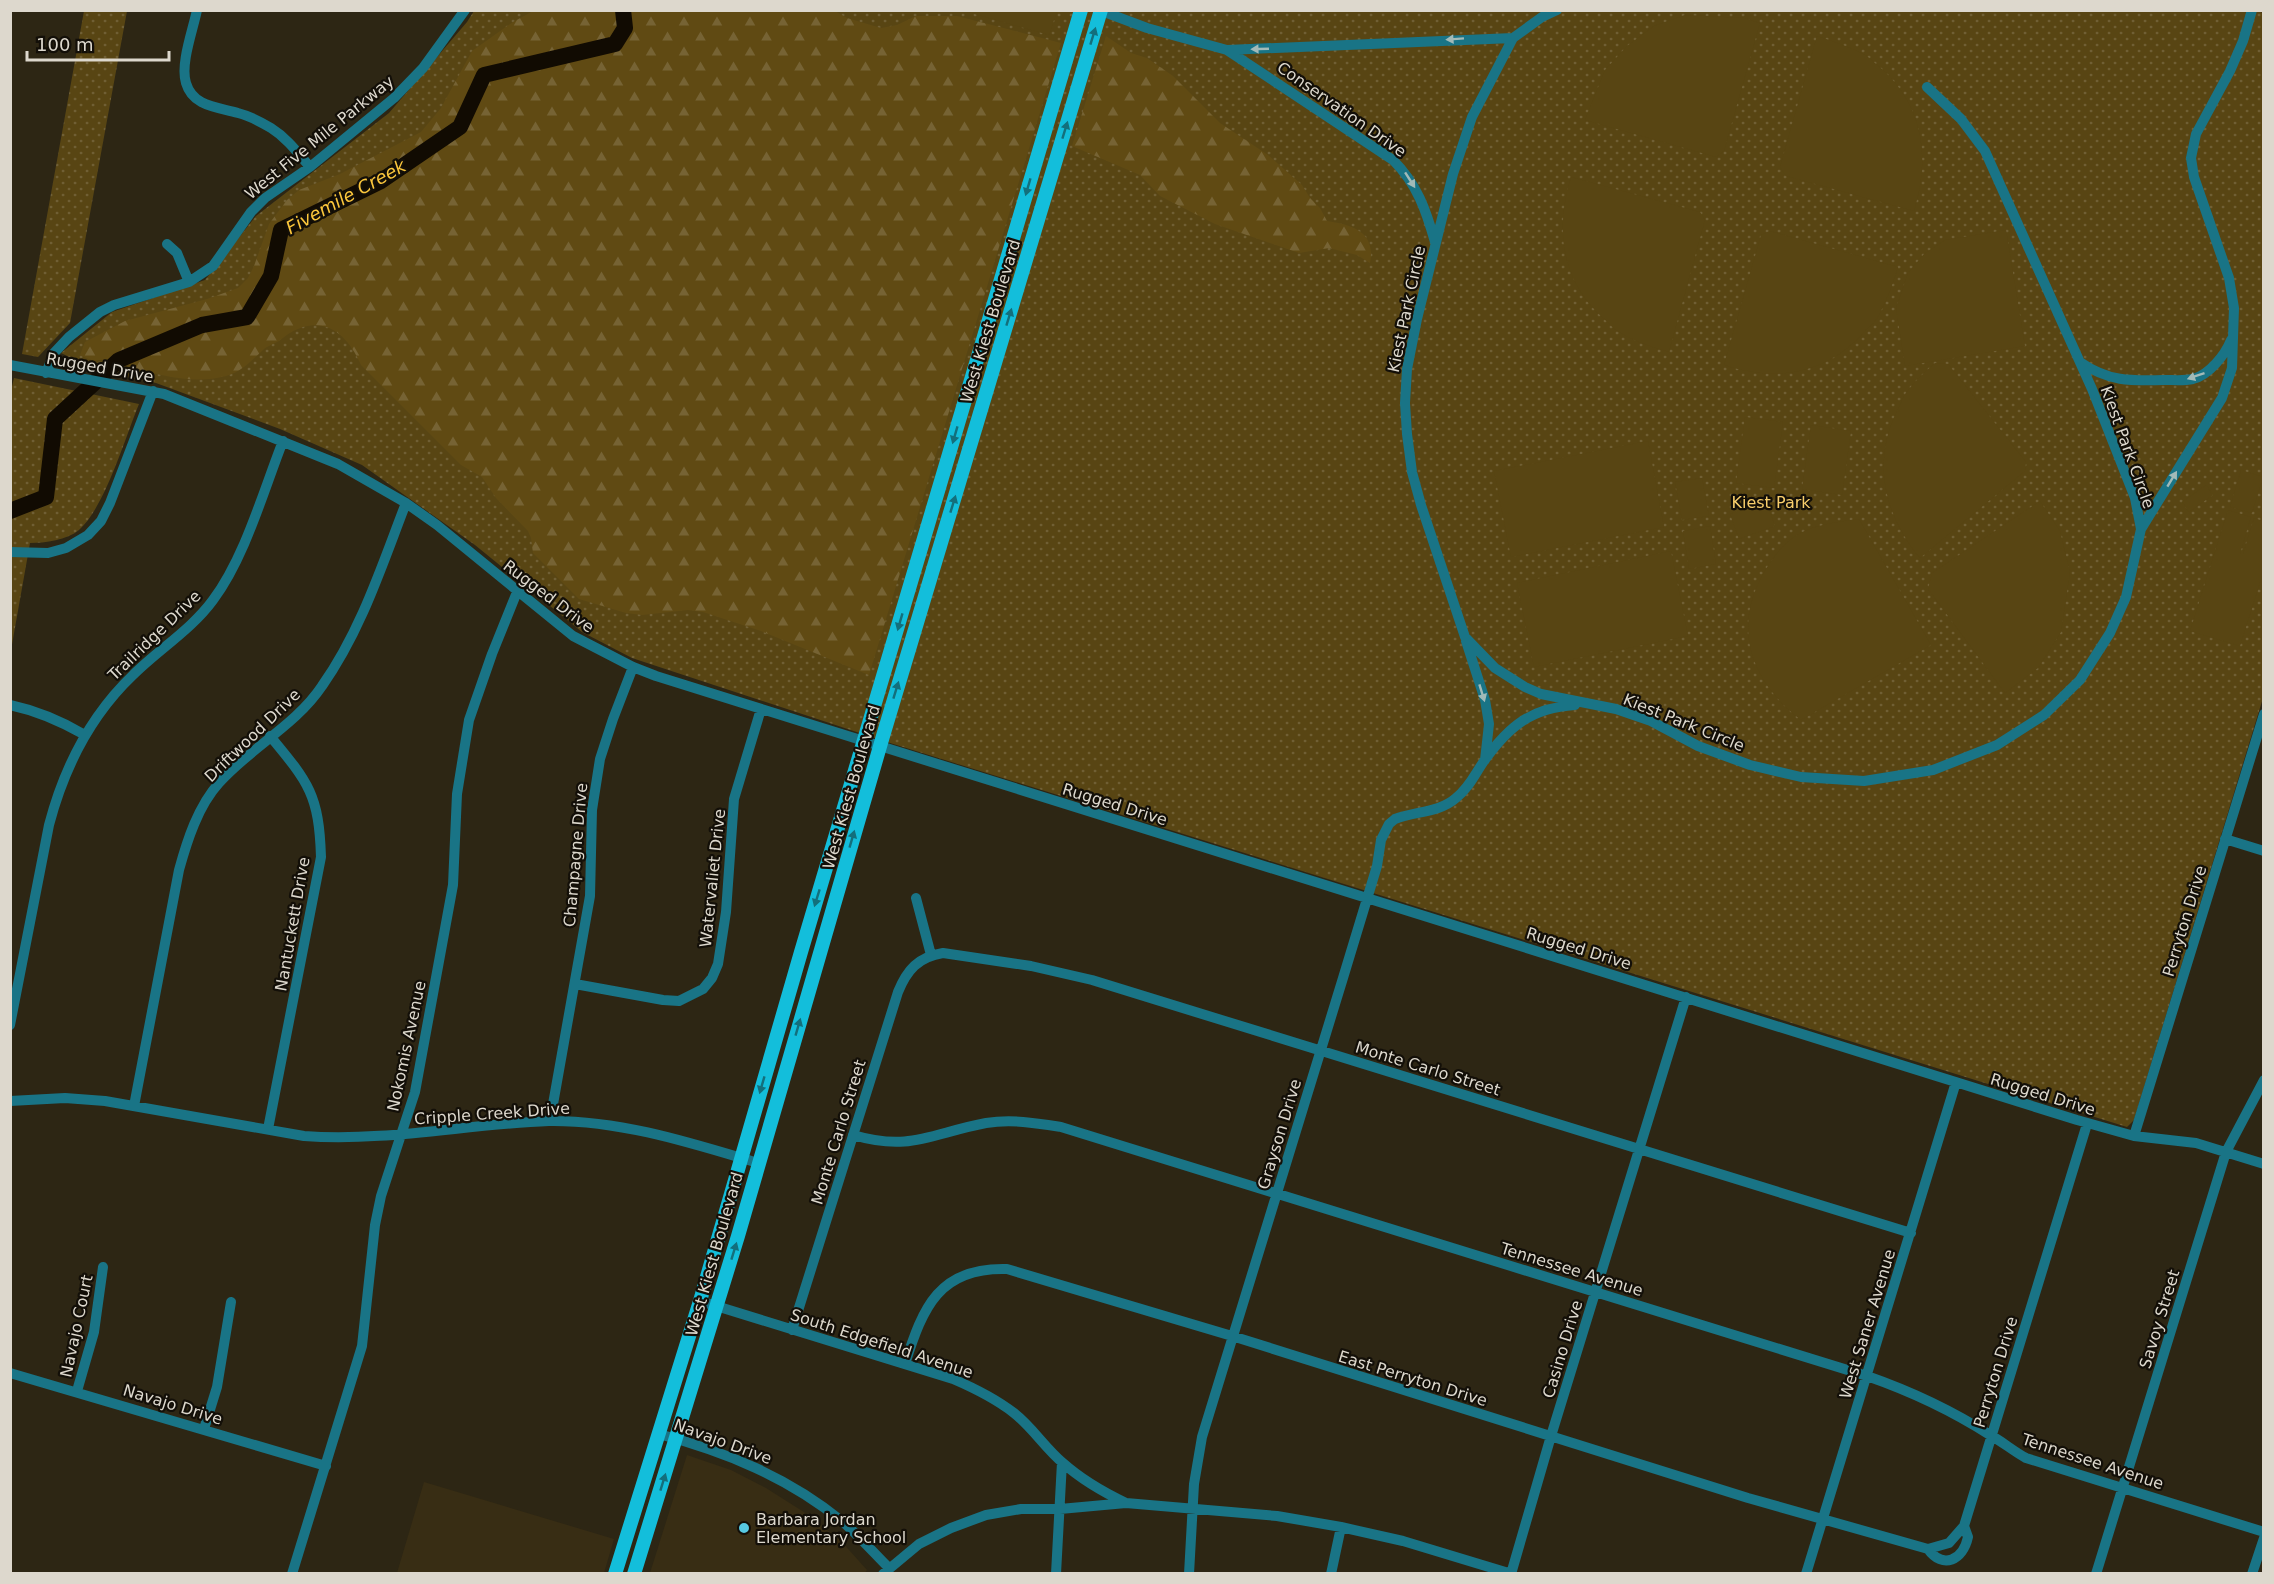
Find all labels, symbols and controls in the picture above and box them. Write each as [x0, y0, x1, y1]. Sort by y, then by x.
scale bar [27, 24, 170, 62]
one-way arrow [1089, 27, 1098, 45]
text: 100 m [36, 34, 94, 55]
one-way arrow [1445, 34, 1464, 44]
one-way arrow [1251, 44, 1270, 53]
street label: Conservation Drive [1273, 58, 1410, 161]
street label: West Five Mile Parkway [241, 72, 398, 203]
one-way arrow [1061, 121, 1070, 139]
water label: Fivemile Creek [282, 154, 411, 238]
one-way arrow [1405, 172, 1416, 188]
one-way arrow [1023, 178, 1032, 196]
street label: West Kiest Boulevard [957, 237, 1024, 405]
street label: Kiest Park Circle [1384, 244, 1429, 374]
one-way arrow [1005, 308, 1014, 326]
street label: Rugged Drive [45, 349, 155, 386]
one-way arrow [2187, 372, 2205, 381]
street label: Kiest Park Circle [2097, 383, 2159, 511]
one-way arrow [950, 426, 959, 444]
one-way arrow [2166, 471, 2177, 487]
park label: Kiest Park [1731, 493, 1811, 512]
one-way arrow [949, 495, 958, 513]
street label: Rugged Drive [500, 556, 598, 637]
street label: Trailridge Drive [103, 586, 205, 685]
one-way arrow [895, 613, 904, 631]
one-way arrow [892, 681, 902, 699]
one-way arrow [1478, 684, 1487, 702]
street label: Driftwood Drive [201, 685, 304, 786]
street label: Kiest Park Circle [1620, 689, 1747, 755]
street label: West Kiest Boulevard [819, 703, 884, 871]
street label: Rugged Drive [1060, 780, 1170, 829]
street label: Champagne Drive [560, 782, 591, 928]
street label: Watervaliet Drive [696, 808, 729, 948]
one-way arrow [848, 830, 857, 848]
street label: Nantuckett Drive [271, 855, 314, 993]
street label: Perryton Drive [2159, 863, 2210, 979]
one-way arrow [812, 889, 821, 907]
street label: Rugged Drive [1524, 924, 1634, 973]
street label: Nokomis Avenue [383, 979, 430, 1113]
one-way arrow [794, 1017, 803, 1035]
street label: Monte Carlo Street [1353, 1037, 1503, 1100]
street label: Monte Carlo Street [807, 1057, 870, 1207]
street label: Rugged Drive [1988, 1070, 2098, 1119]
one-way arrow [757, 1076, 766, 1094]
street label: Grayson Drive [1254, 1077, 1305, 1192]
street label: Cripple Creek Drive [414, 1099, 570, 1128]
street label: West Kiest Boulevard [682, 1170, 747, 1338]
street label: Tennessee Avenue [1497, 1238, 1645, 1300]
one-way arrow [730, 1242, 739, 1260]
street label: West Saner Avenue [1836, 1247, 1899, 1401]
street label: Savoy Street [2135, 1267, 2184, 1371]
street label: Navajo Court [56, 1273, 97, 1379]
street label: Casino Drive [1539, 1298, 1586, 1400]
street label: South Edgefield Avenue [788, 1305, 976, 1382]
street label: Perryton Drive [1970, 1314, 2021, 1430]
street label: East Perryton Drive [1336, 1347, 1490, 1410]
street label: Navajo Drive [121, 1380, 225, 1429]
street label: Navajo Drive [671, 1415, 774, 1468]
street label: Tennessee Avenue [2019, 1429, 2166, 1493]
one-way arrow [659, 1473, 668, 1491]
place label: Barbara Jordan Elementary School [756, 1510, 906, 1547]
marker: Barbara Jordan Elementary School [737, 1521, 751, 1535]

